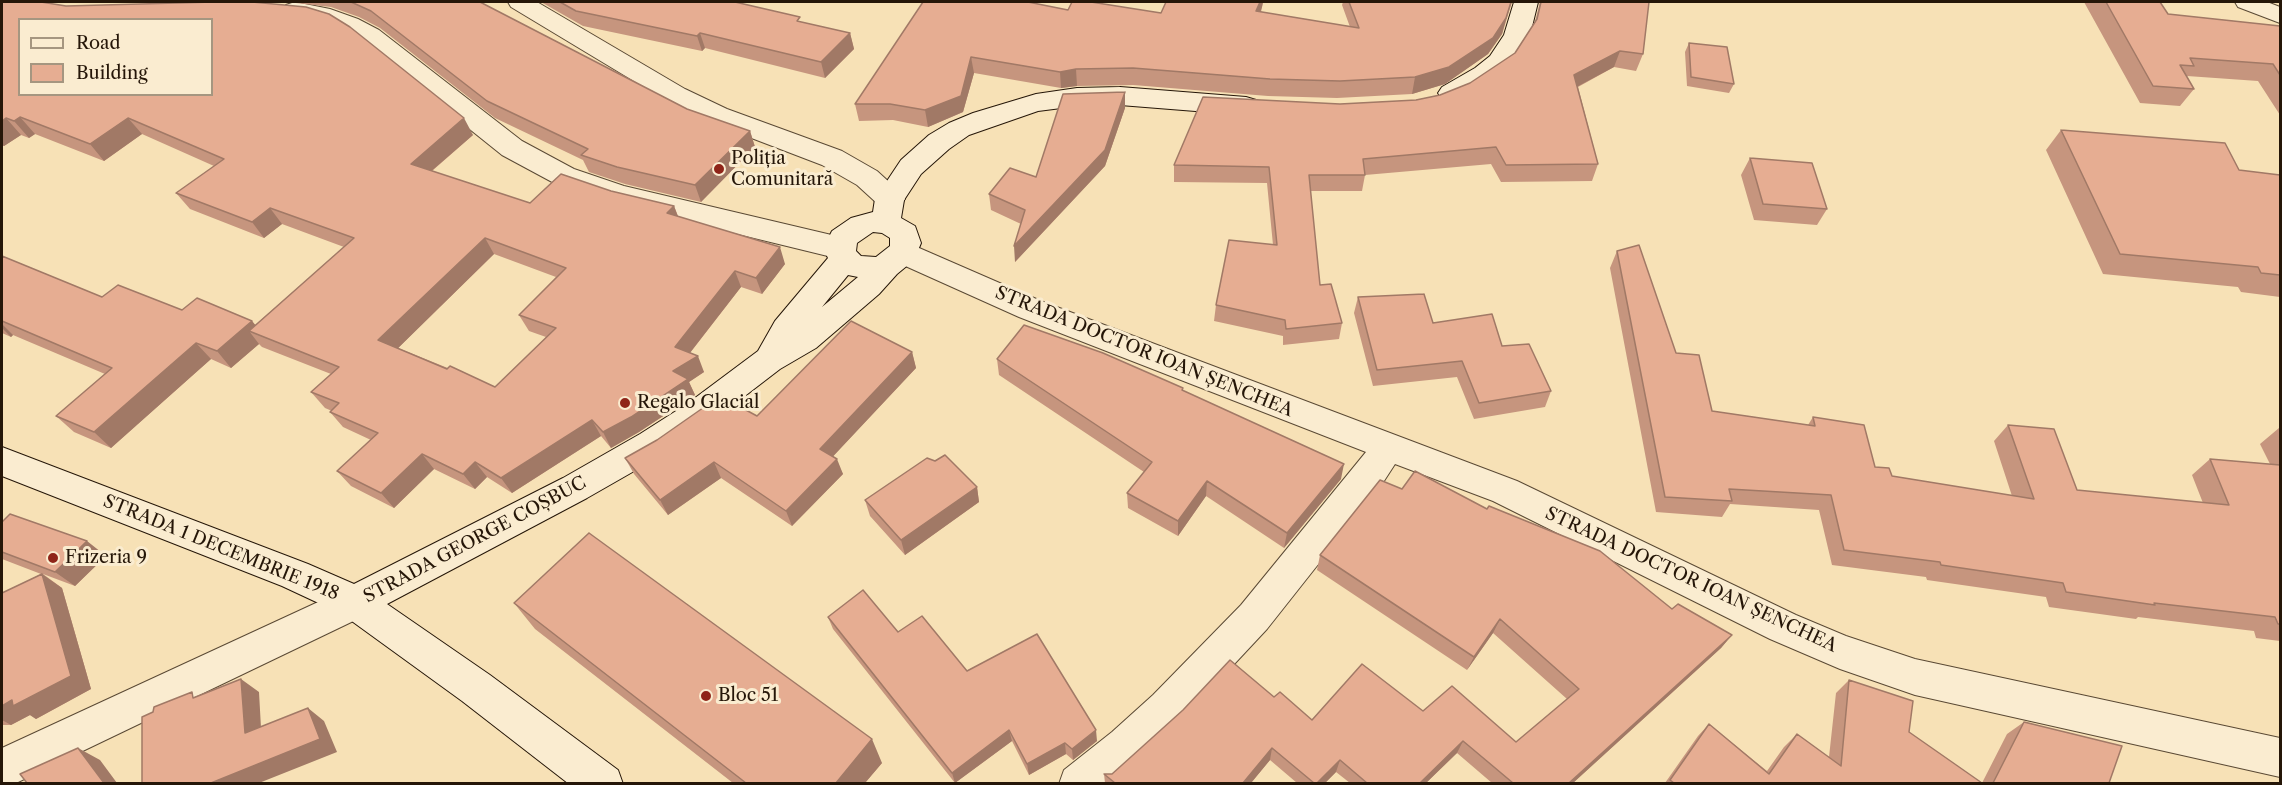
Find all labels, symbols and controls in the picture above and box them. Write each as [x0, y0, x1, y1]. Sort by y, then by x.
legend [18, 18, 213, 96]
text: Road [76, 32, 121, 54]
text: Building [76, 62, 148, 84]
place label: Poliția Comunitară [731, 148, 833, 190]
marker: Poliția Comunitară [712, 162, 726, 176]
street label: STRADA DOCTOR IOAN ȘENCHEA [992, 282, 1296, 422]
place label: Regalo Glacial [637, 392, 759, 414]
marker: Regalo Glacial [618, 396, 632, 410]
street label: STRADA GEORGE COȘBUC [360, 472, 590, 608]
street label: STRADA 1 DECEMBRIE 1918 [100, 491, 342, 605]
street label: STRADA DOCTOR IOAN ȘENCHEA [1542, 503, 1840, 657]
place label: Frizeria 9 [65, 547, 147, 569]
marker: Frizeria 9 [46, 551, 60, 565]
place label: Bloc 51 [718, 685, 778, 707]
marker: Bloc 51 [699, 689, 713, 703]

